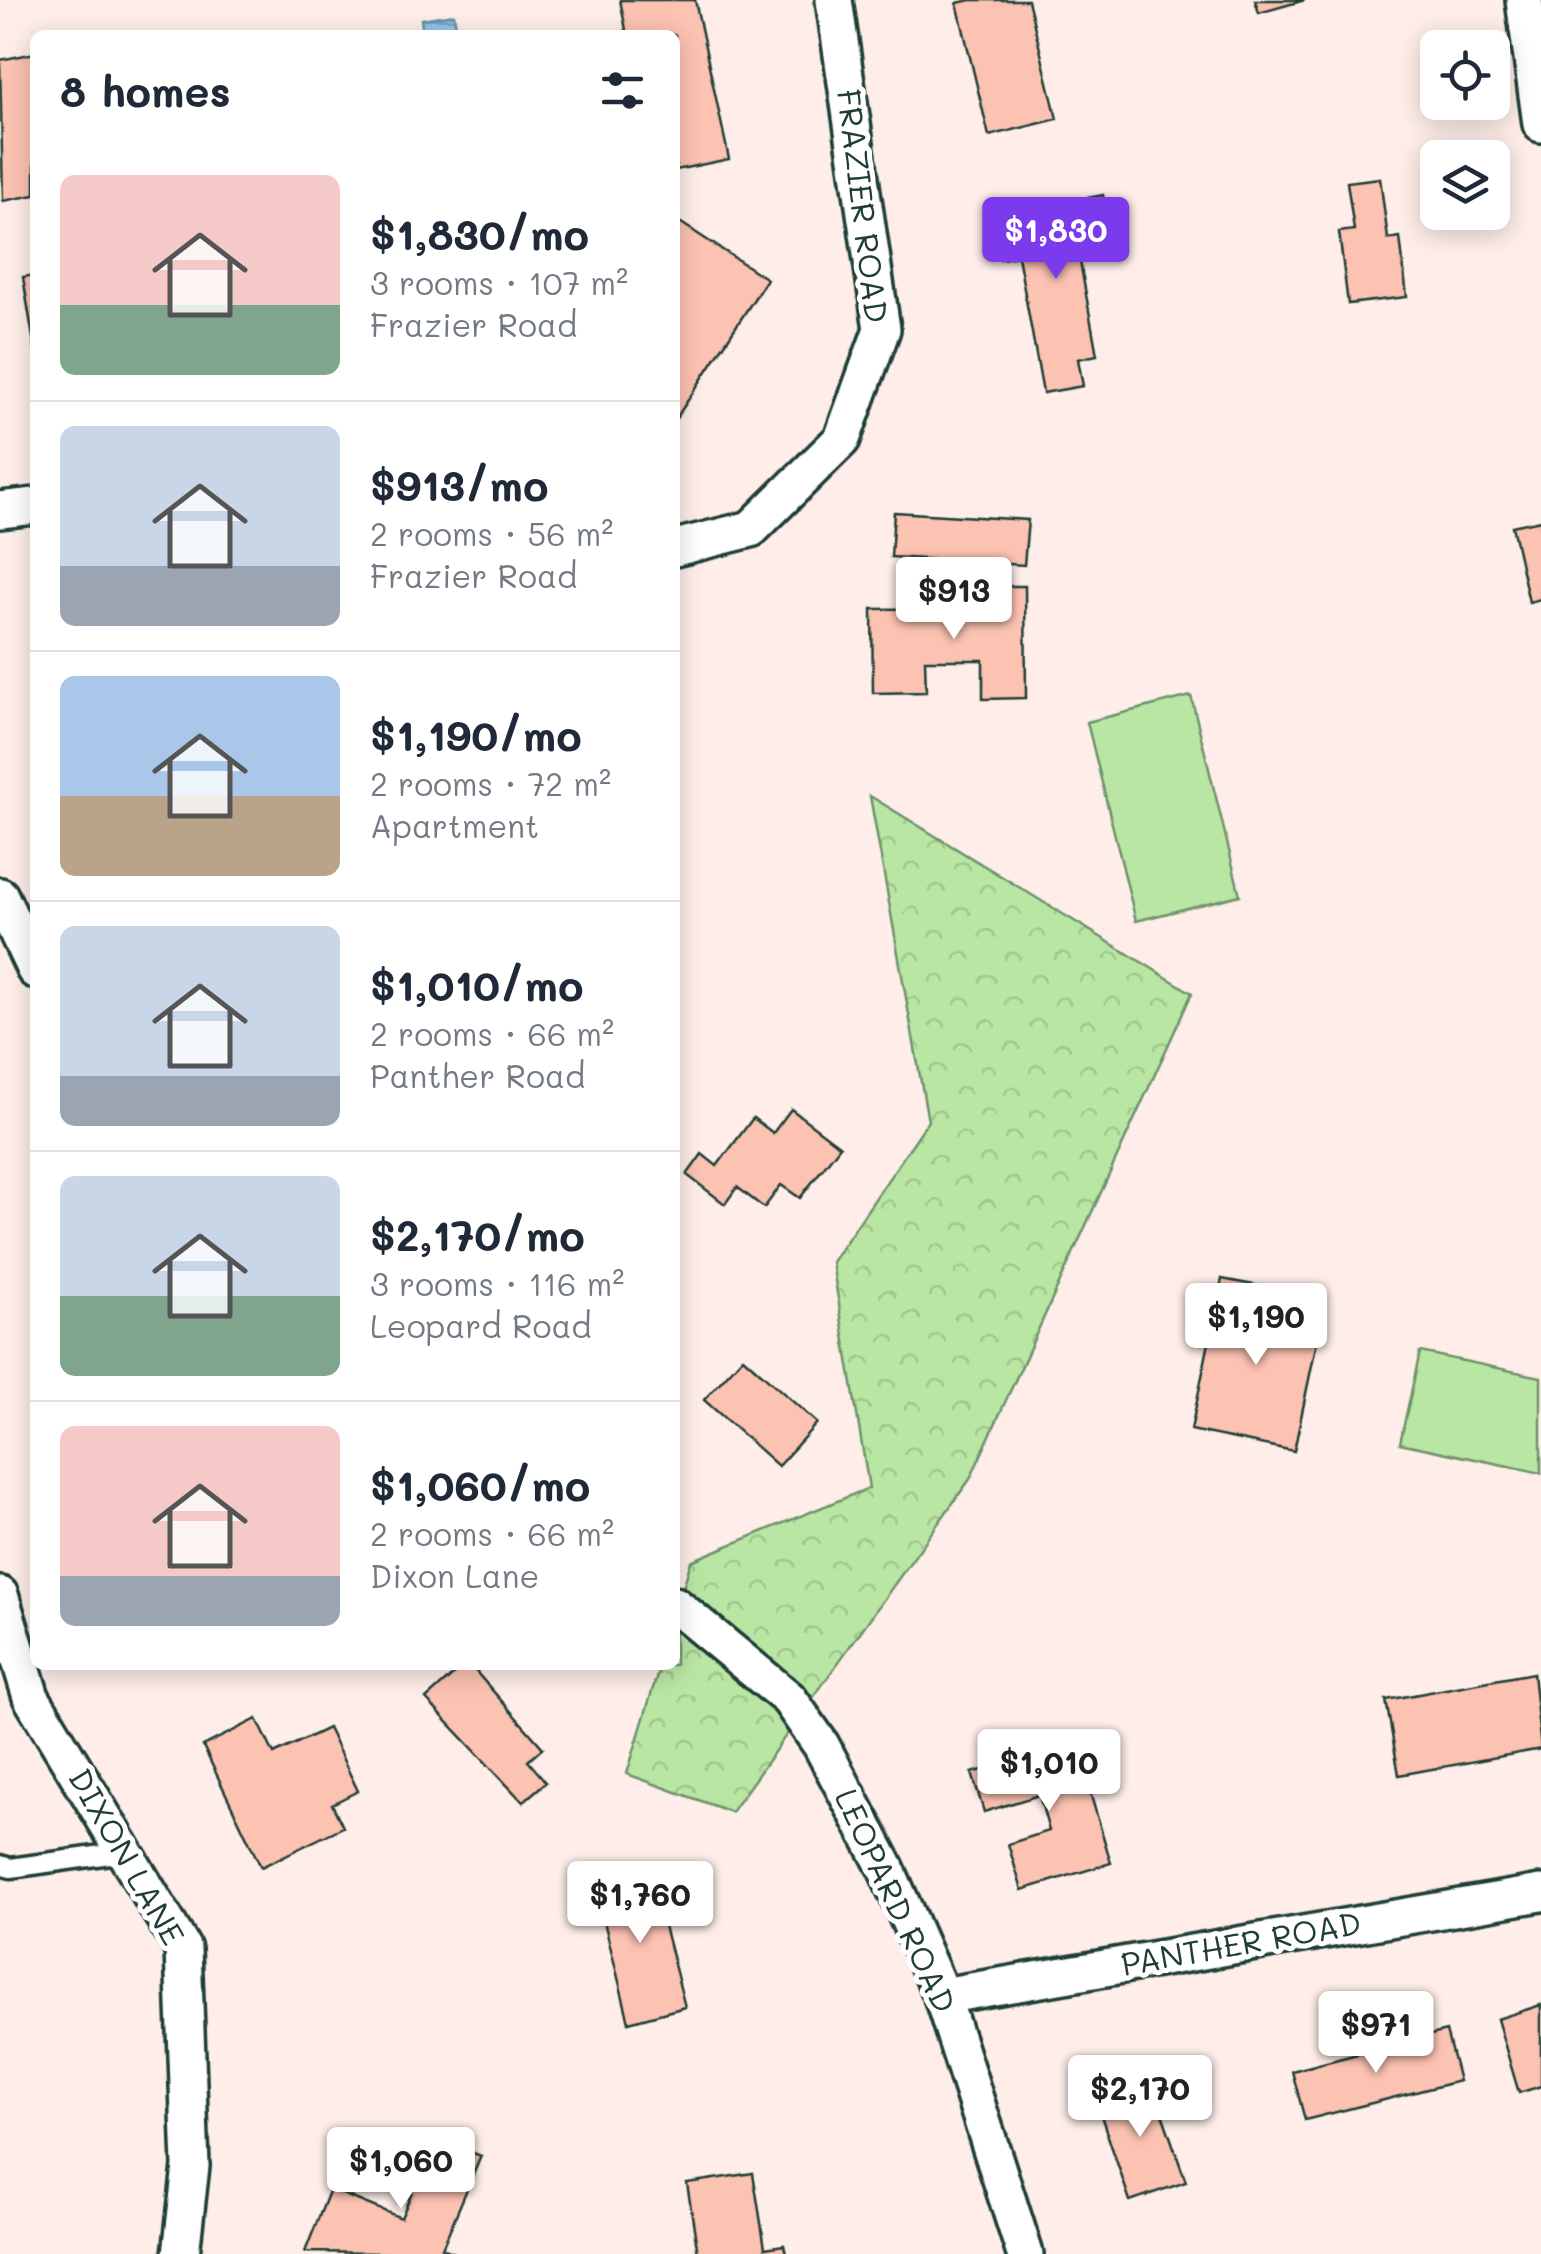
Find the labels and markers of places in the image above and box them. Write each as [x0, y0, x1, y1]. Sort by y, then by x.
pin: $1,830 [975, 197, 1137, 282]
pin: $913 [895, 557, 1013, 642]
pin: $1,190 [1175, 1283, 1337, 1368]
pin: $1,010 [968, 1729, 1130, 1814]
pin: $1,760 [559, 1861, 721, 1946]
pin: $971 [1317, 1991, 1435, 2076]
pin: $2,170 [1059, 2055, 1221, 2140]
pin: $1,060 [320, 2127, 482, 2212]

